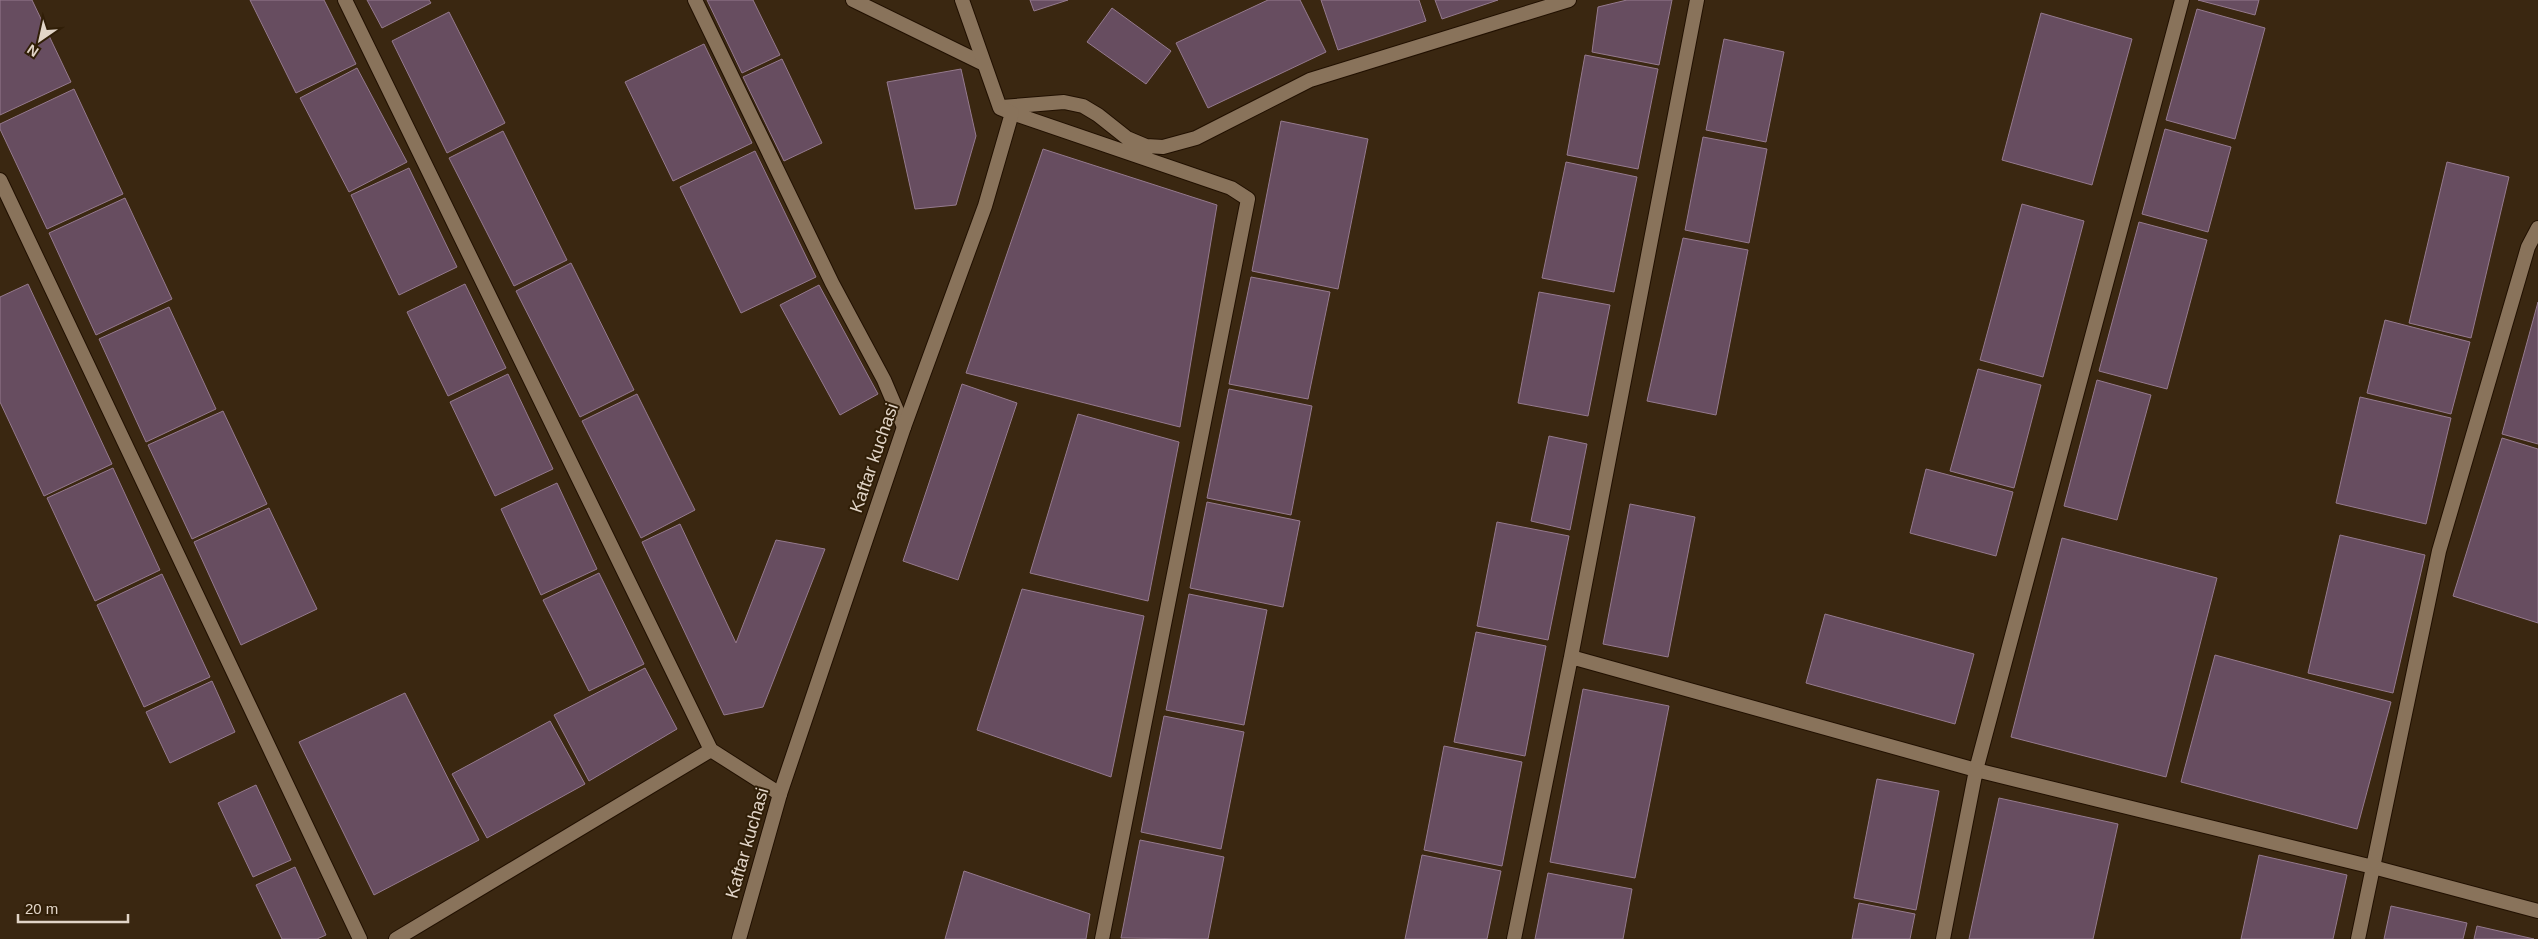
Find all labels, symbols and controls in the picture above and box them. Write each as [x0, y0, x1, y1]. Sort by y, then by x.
north arrow [15, 15, 65, 65]
text: N [24, 41, 41, 60]
street label: Kaftar kuchasi [846, 401, 902, 515]
street label: Kaftar kuchasi [722, 785, 772, 901]
scale bar [18, 892, 128, 924]
text: 20 m [25, 900, 58, 917]

